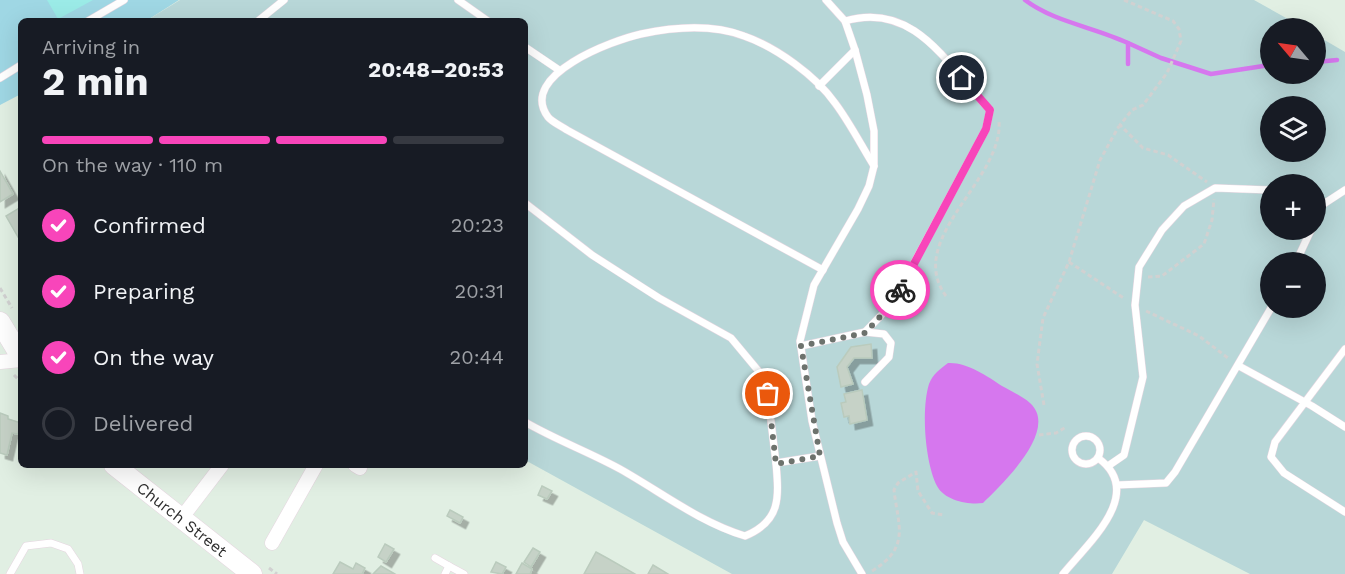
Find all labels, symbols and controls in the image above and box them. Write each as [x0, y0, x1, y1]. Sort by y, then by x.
north arrow [1260, 18, 1326, 84]
map controls [1260, 18, 1326, 318]
text: Arriving in [42, 35, 140, 59]
pin [936, 52, 987, 103]
text: 20:48–20:53 [368, 57, 504, 82]
text: 2 min [42, 59, 149, 104]
icon: home [945, 61, 978, 94]
button: layers [1260, 96, 1326, 162]
text: On the way · 110 m [42, 153, 223, 177]
button: + [1260, 174, 1326, 240]
icon: check [42, 209, 75, 242]
text: Confirmed [93, 213, 206, 238]
text: 20:23 [451, 213, 504, 237]
button: − [1260, 252, 1326, 318]
courier [870, 260, 930, 320]
icon: bike [884, 274, 917, 307]
icon: check [42, 275, 75, 308]
text: Preparing [93, 279, 194, 304]
text: 20:31 [455, 279, 504, 303]
icon: check [42, 341, 75, 374]
text: On the way [93, 345, 214, 370]
text: 20:44 [450, 345, 504, 369]
pin [742, 368, 793, 419]
icon: bag [751, 377, 784, 410]
text: Delivered [93, 411, 193, 436]
street label: Church Street [133, 478, 231, 561]

